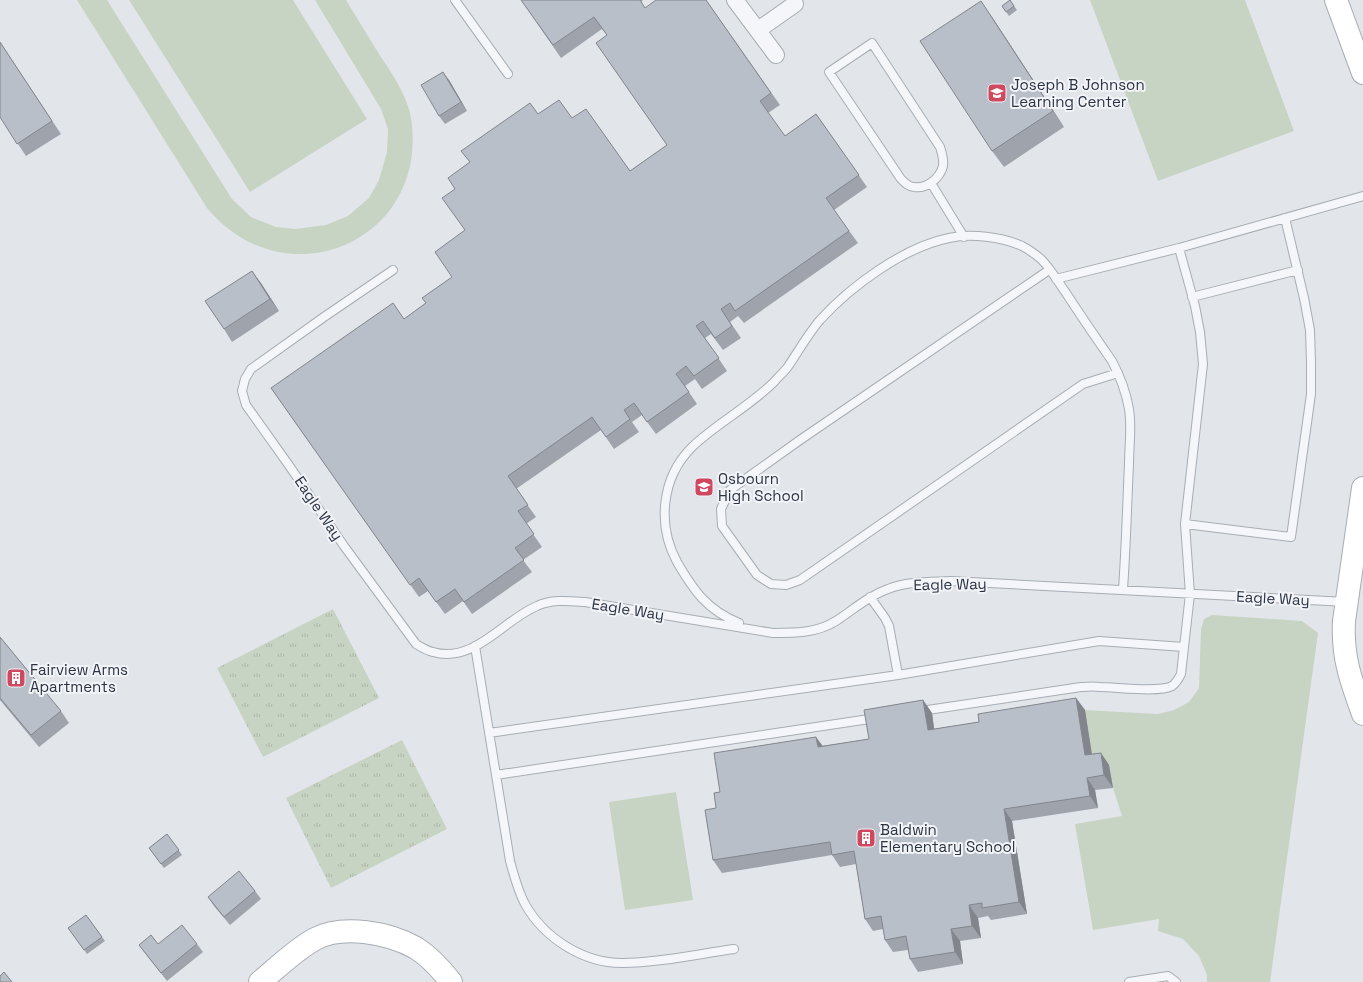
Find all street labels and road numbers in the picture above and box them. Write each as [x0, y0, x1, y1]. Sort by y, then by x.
street label: Eagle Way [291, 472, 347, 544]
street label: Eagle Way [913, 574, 987, 594]
street label: Eagle Way [1236, 587, 1310, 609]
street label: Eagle Way [590, 594, 666, 624]

